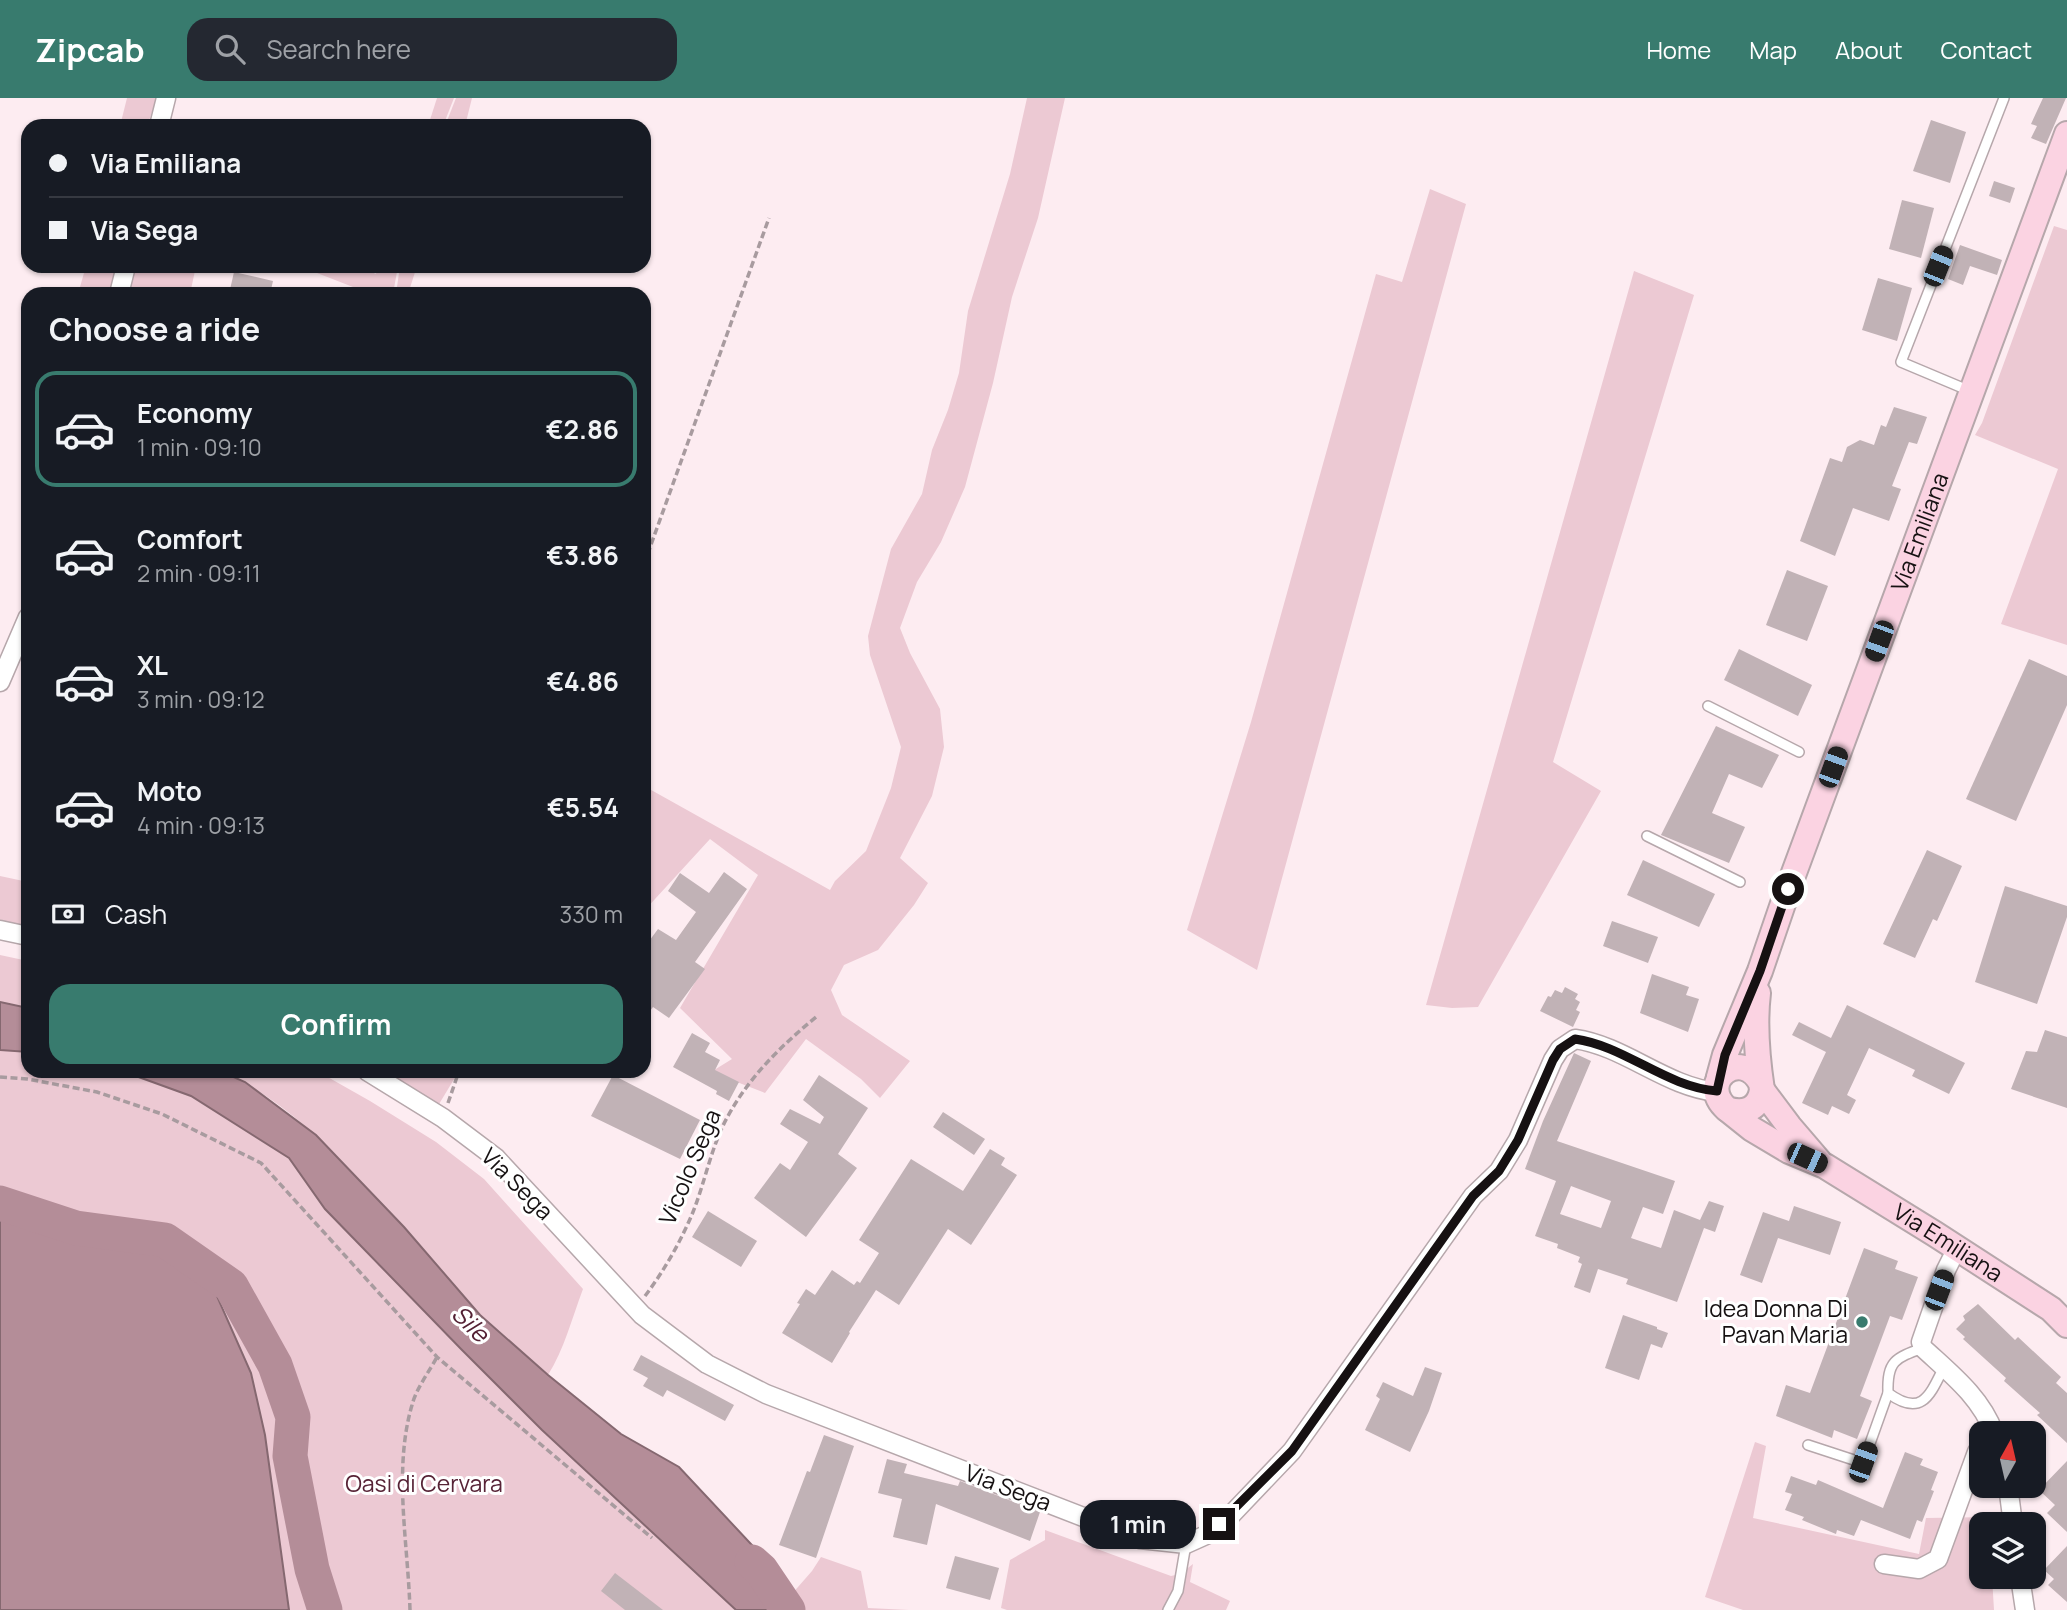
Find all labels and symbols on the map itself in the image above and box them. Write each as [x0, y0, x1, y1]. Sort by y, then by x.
car [1921, 243, 1956, 289]
street label: Via Emiliana [1882, 468, 1956, 595]
car [1862, 618, 1897, 664]
car [1816, 744, 1851, 790]
route start [1772, 873, 1804, 905]
street label: Vicolo Sega [650, 1104, 728, 1229]
street label: Via Sega [475, 1140, 561, 1226]
car [1784, 1140, 1831, 1176]
street label: Via Emiliana [1888, 1195, 2009, 1289]
car [1922, 1267, 1957, 1313]
place label: Idea Donna Di Pavan Maria [1704, 1292, 1848, 1350]
water label: Sile [445, 1297, 498, 1350]
marker: Idea Donna Di Pavan Maria [1854, 1314, 1870, 1330]
north arrow [1969, 1421, 2046, 1498]
car [1846, 1439, 1881, 1485]
street label: Via Sega [961, 1456, 1056, 1518]
park label: Oasi di Cervara [345, 1467, 503, 1499]
callout: 1 min [1079, 1500, 1194, 1548]
route end [1203, 1508, 1235, 1540]

